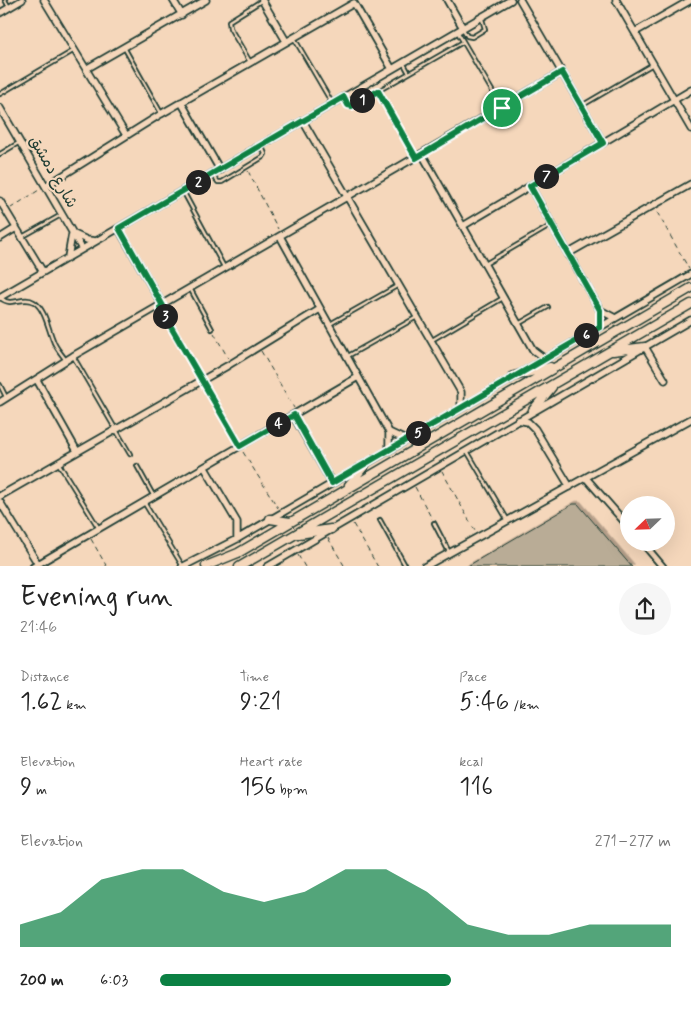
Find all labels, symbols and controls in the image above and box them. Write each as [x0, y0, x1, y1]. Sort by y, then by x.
pin [481, 87, 523, 129]
pin: 1 [350, 88, 374, 112]
text: 1 [359, 91, 366, 109]
icon: arrive [488, 94, 516, 122]
street label: شارع دمشق [24, 132, 82, 212]
pin: 7 [534, 164, 558, 188]
text: 7 [542, 167, 551, 185]
pin: 2 [186, 170, 210, 194]
text: 2 [195, 173, 202, 191]
pin: 3 [152, 304, 178, 328]
text: 3 [162, 307, 169, 325]
pin: 6 [574, 322, 598, 348]
text: 6 [583, 326, 590, 344]
pin: 4 [266, 412, 290, 436]
text: 4 [274, 415, 283, 433]
pin: 5 [406, 420, 430, 446]
text: 5 [414, 424, 423, 442]
north arrow [620, 496, 675, 551]
map controls [620, 496, 675, 551]
text: Evening run [20, 579, 173, 616]
button: share [619, 583, 671, 635]
text: 21:46 [20, 617, 57, 638]
text: Distance [20, 668, 69, 686]
text: Time [240, 668, 269, 686]
text: Pace [459, 668, 487, 686]
text: 1.62 [20, 686, 62, 719]
text: 9:21 [240, 686, 282, 719]
text: 5:46 [459, 686, 509, 719]
text: km [62, 696, 87, 714]
text: /km [509, 696, 540, 714]
text: Elevation [20, 753, 75, 771]
text: Heart rate [240, 753, 303, 771]
text: kcal [459, 753, 483, 771]
text: 9 [20, 771, 32, 804]
text: 156 [240, 771, 276, 804]
text: 116 [459, 771, 493, 804]
text: m [32, 781, 47, 799]
text: bpm [276, 781, 308, 799]
text: Elevation [20, 831, 83, 852]
text: 271–277 m [595, 831, 671, 852]
text: 200 m [20, 970, 64, 991]
text: 6:03 [100, 970, 128, 991]

